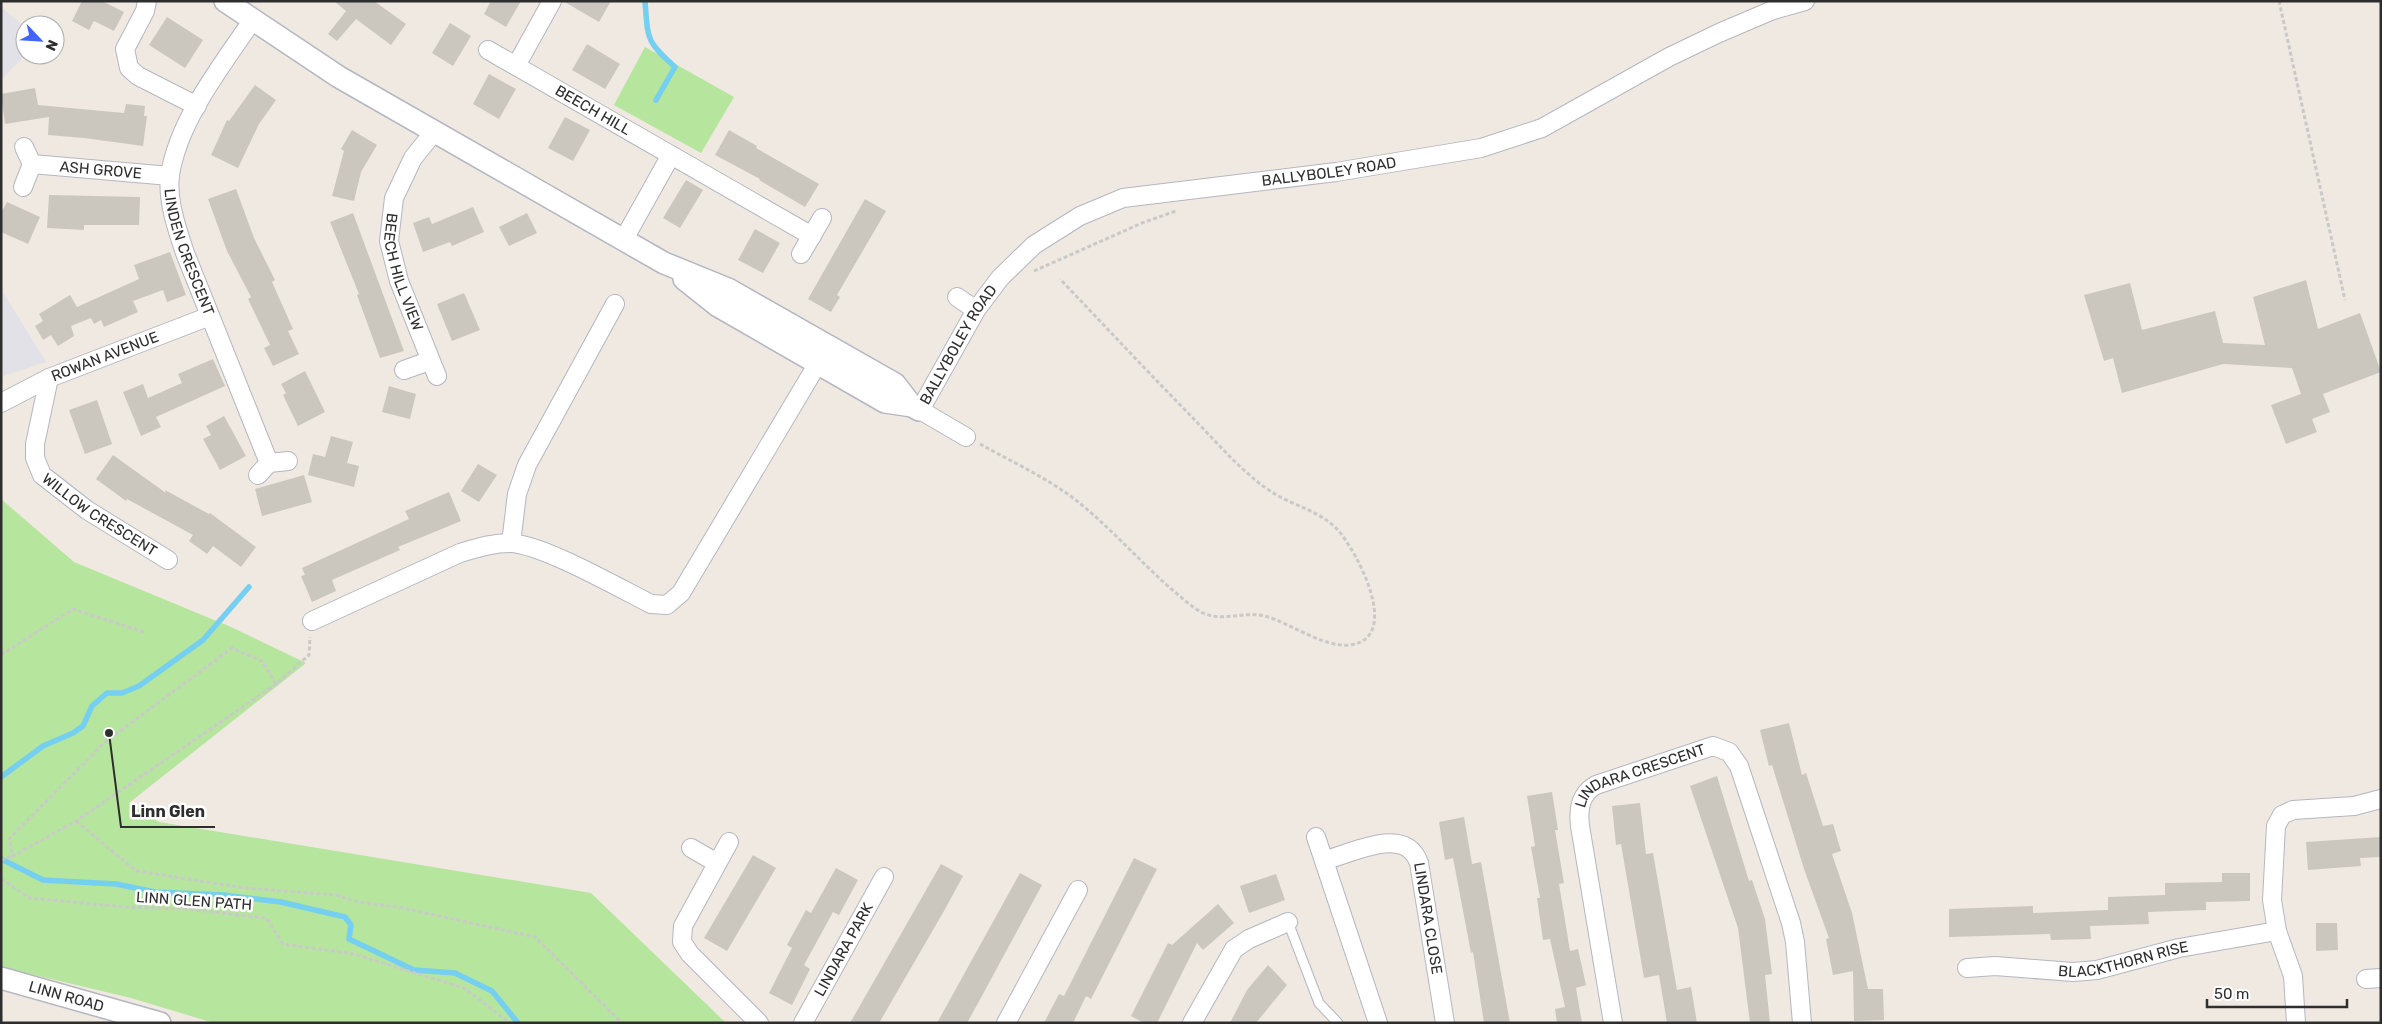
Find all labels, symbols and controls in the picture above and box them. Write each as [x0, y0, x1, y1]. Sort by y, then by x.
north arrow [15, 15, 65, 65]
text: N [41, 37, 61, 53]
street label: BEECH HILL [552, 81, 634, 139]
street label: BALLYBOLEY ROAD [1261, 153, 1398, 190]
street label: ASH GROVE [59, 157, 143, 183]
street label: LINDEN CRESCENT [160, 188, 218, 318]
street label: BEECH HILL VIEW [380, 212, 427, 333]
street label: BALLYBOLEY ROAD [916, 281, 1001, 408]
street label: ROWAN AVENUE [49, 328, 161, 385]
street label: WILLOW CRESCENT [39, 470, 161, 560]
street label: LINDARA CRESCENT [1571, 740, 1708, 810]
callout: Linn Glen [121, 796, 215, 827]
text: Linn Glen [131, 802, 205, 821]
street label: LINDARA CLOSE [1410, 861, 1446, 976]
street label: LINN GLEN PATH [135, 888, 253, 914]
street label: LINDARA PARK [811, 900, 877, 1000]
street label: BLACKTHORN RISE [2057, 938, 2190, 981]
scale bar [2207, 976, 2347, 1008]
street label: LINN ROAD [27, 977, 106, 1016]
text: 50 m [2214, 985, 2249, 1003]

